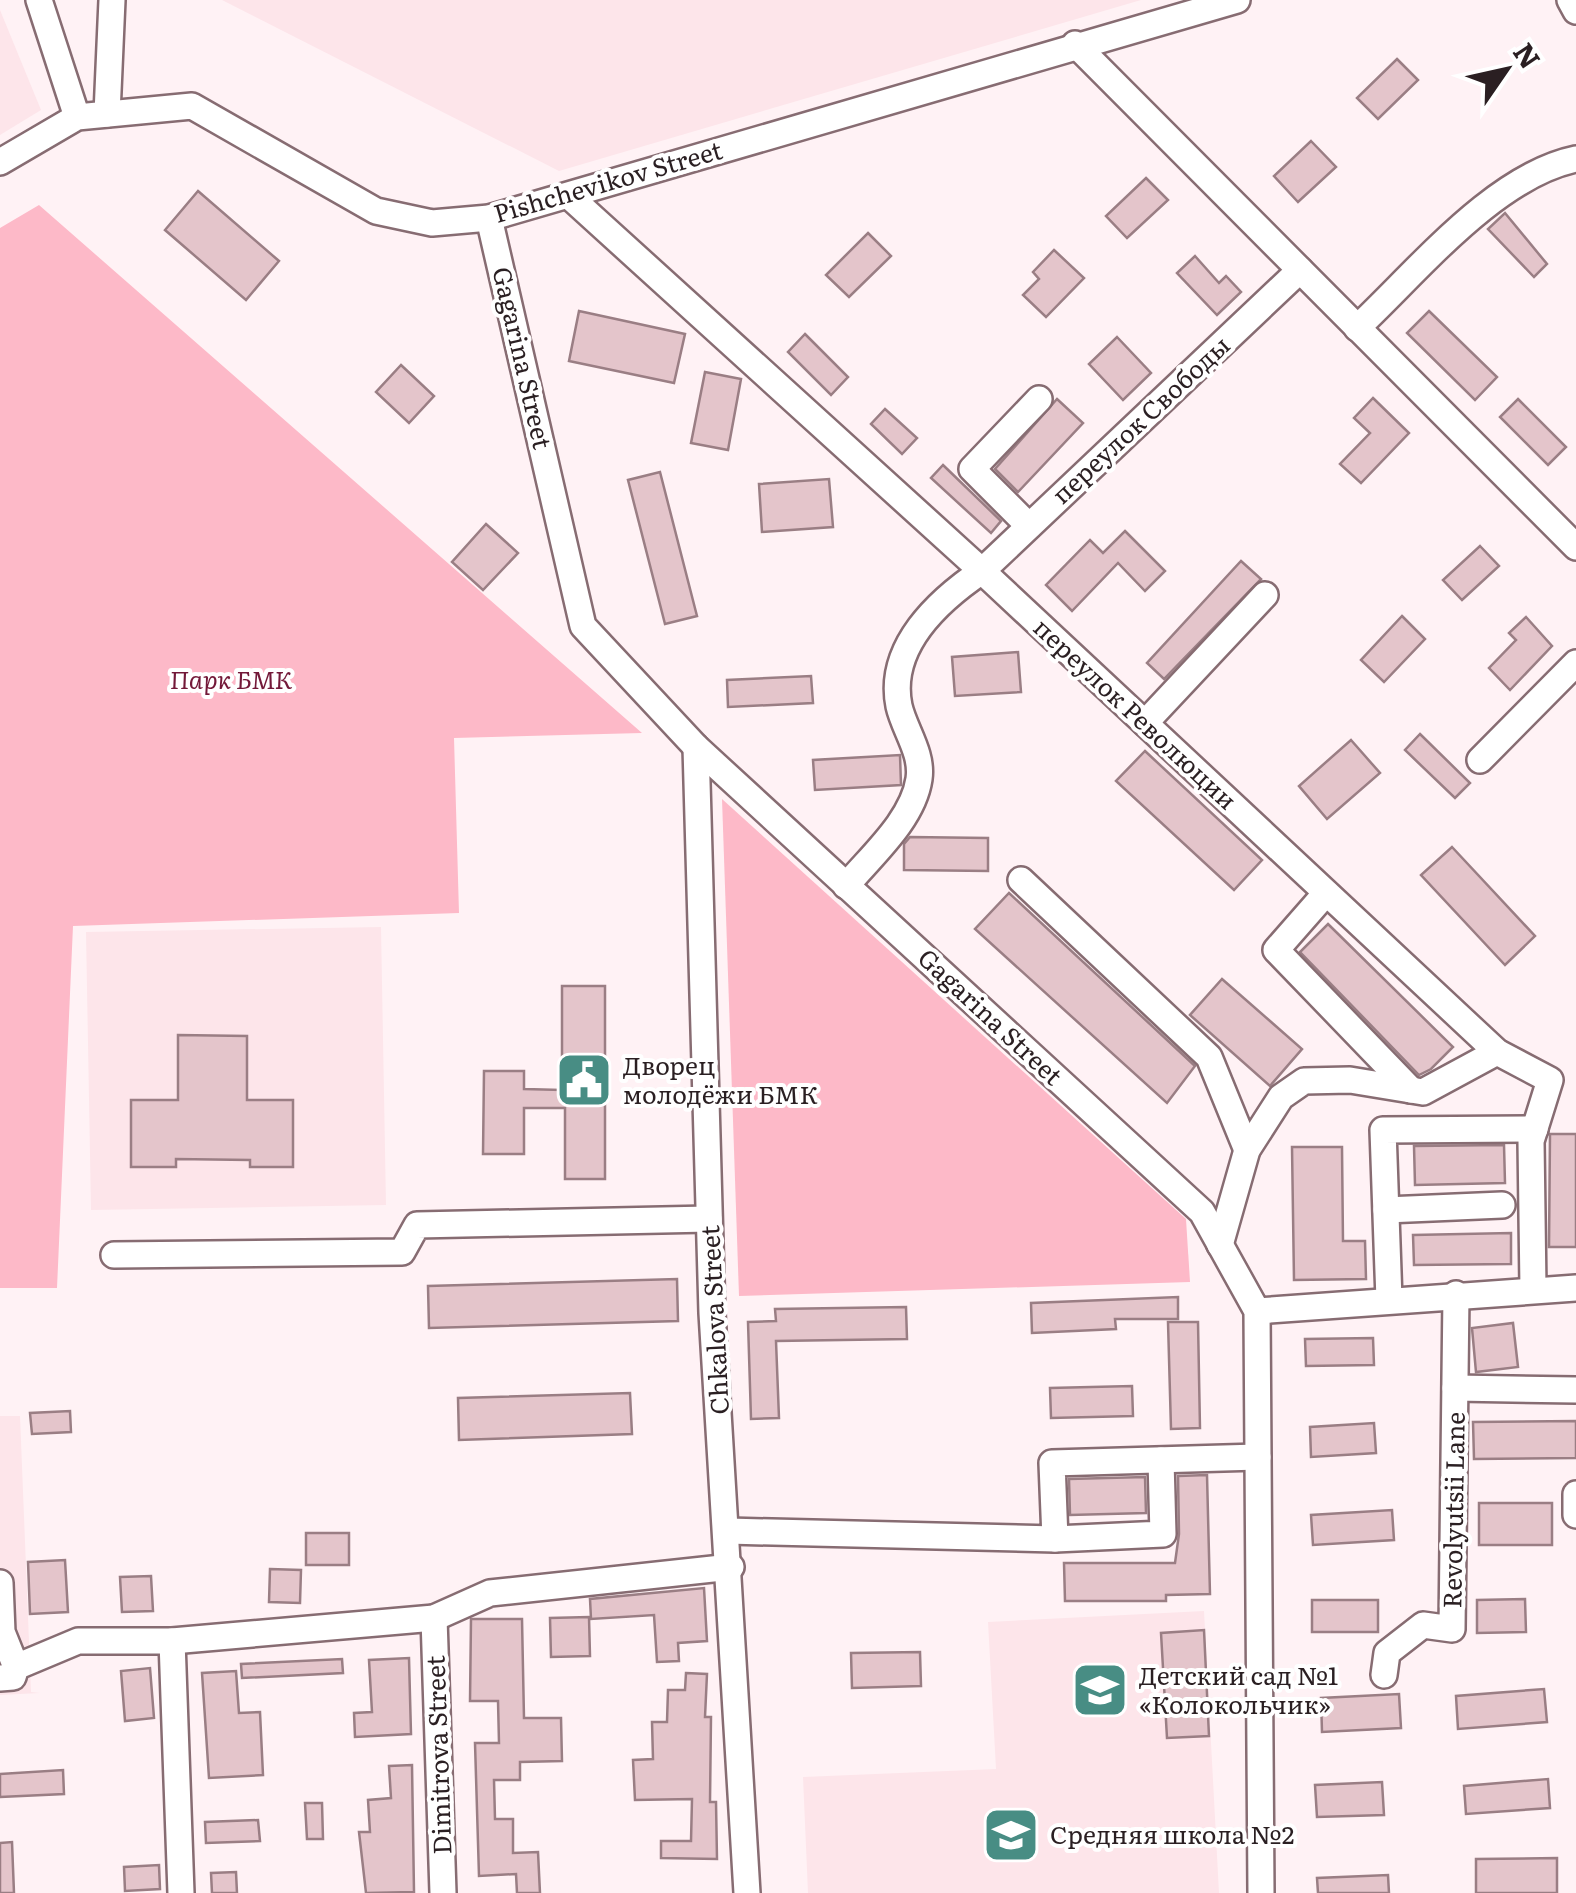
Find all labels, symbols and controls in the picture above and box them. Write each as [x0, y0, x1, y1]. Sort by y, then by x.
north arrow [1456, 20, 1556, 120]
text: N [1504, 33, 1552, 76]
street label: Pishchevikov Street [489, 130, 726, 231]
street label: Gagarina Street [485, 263, 562, 452]
street label: переулок Свободы [1042, 326, 1237, 512]
street label: переулок Революции [1026, 609, 1246, 817]
park label: Парк БМК [170, 660, 293, 697]
street label: Gagarina Street [910, 939, 1072, 1093]
place label: Дворец молодёжи БМК [623, 1046, 818, 1112]
public building icon: Дворец молодёжи БМК [554, 1050, 614, 1110]
street label: Chkalova Street [690, 1225, 737, 1416]
street label: Revolyutsii Lane [1432, 1411, 1473, 1609]
street label: Dimitrova Street [416, 1655, 459, 1855]
place label: Детский сад №1 «Колокольчик» [1139, 1656, 1338, 1722]
school or university icon: Детский сад №1 «Колокольчик» [1070, 1660, 1130, 1720]
school or university icon: Средняя школа №2 [981, 1805, 1041, 1865]
place label: Средняя школа №2 [1050, 1815, 1294, 1852]

